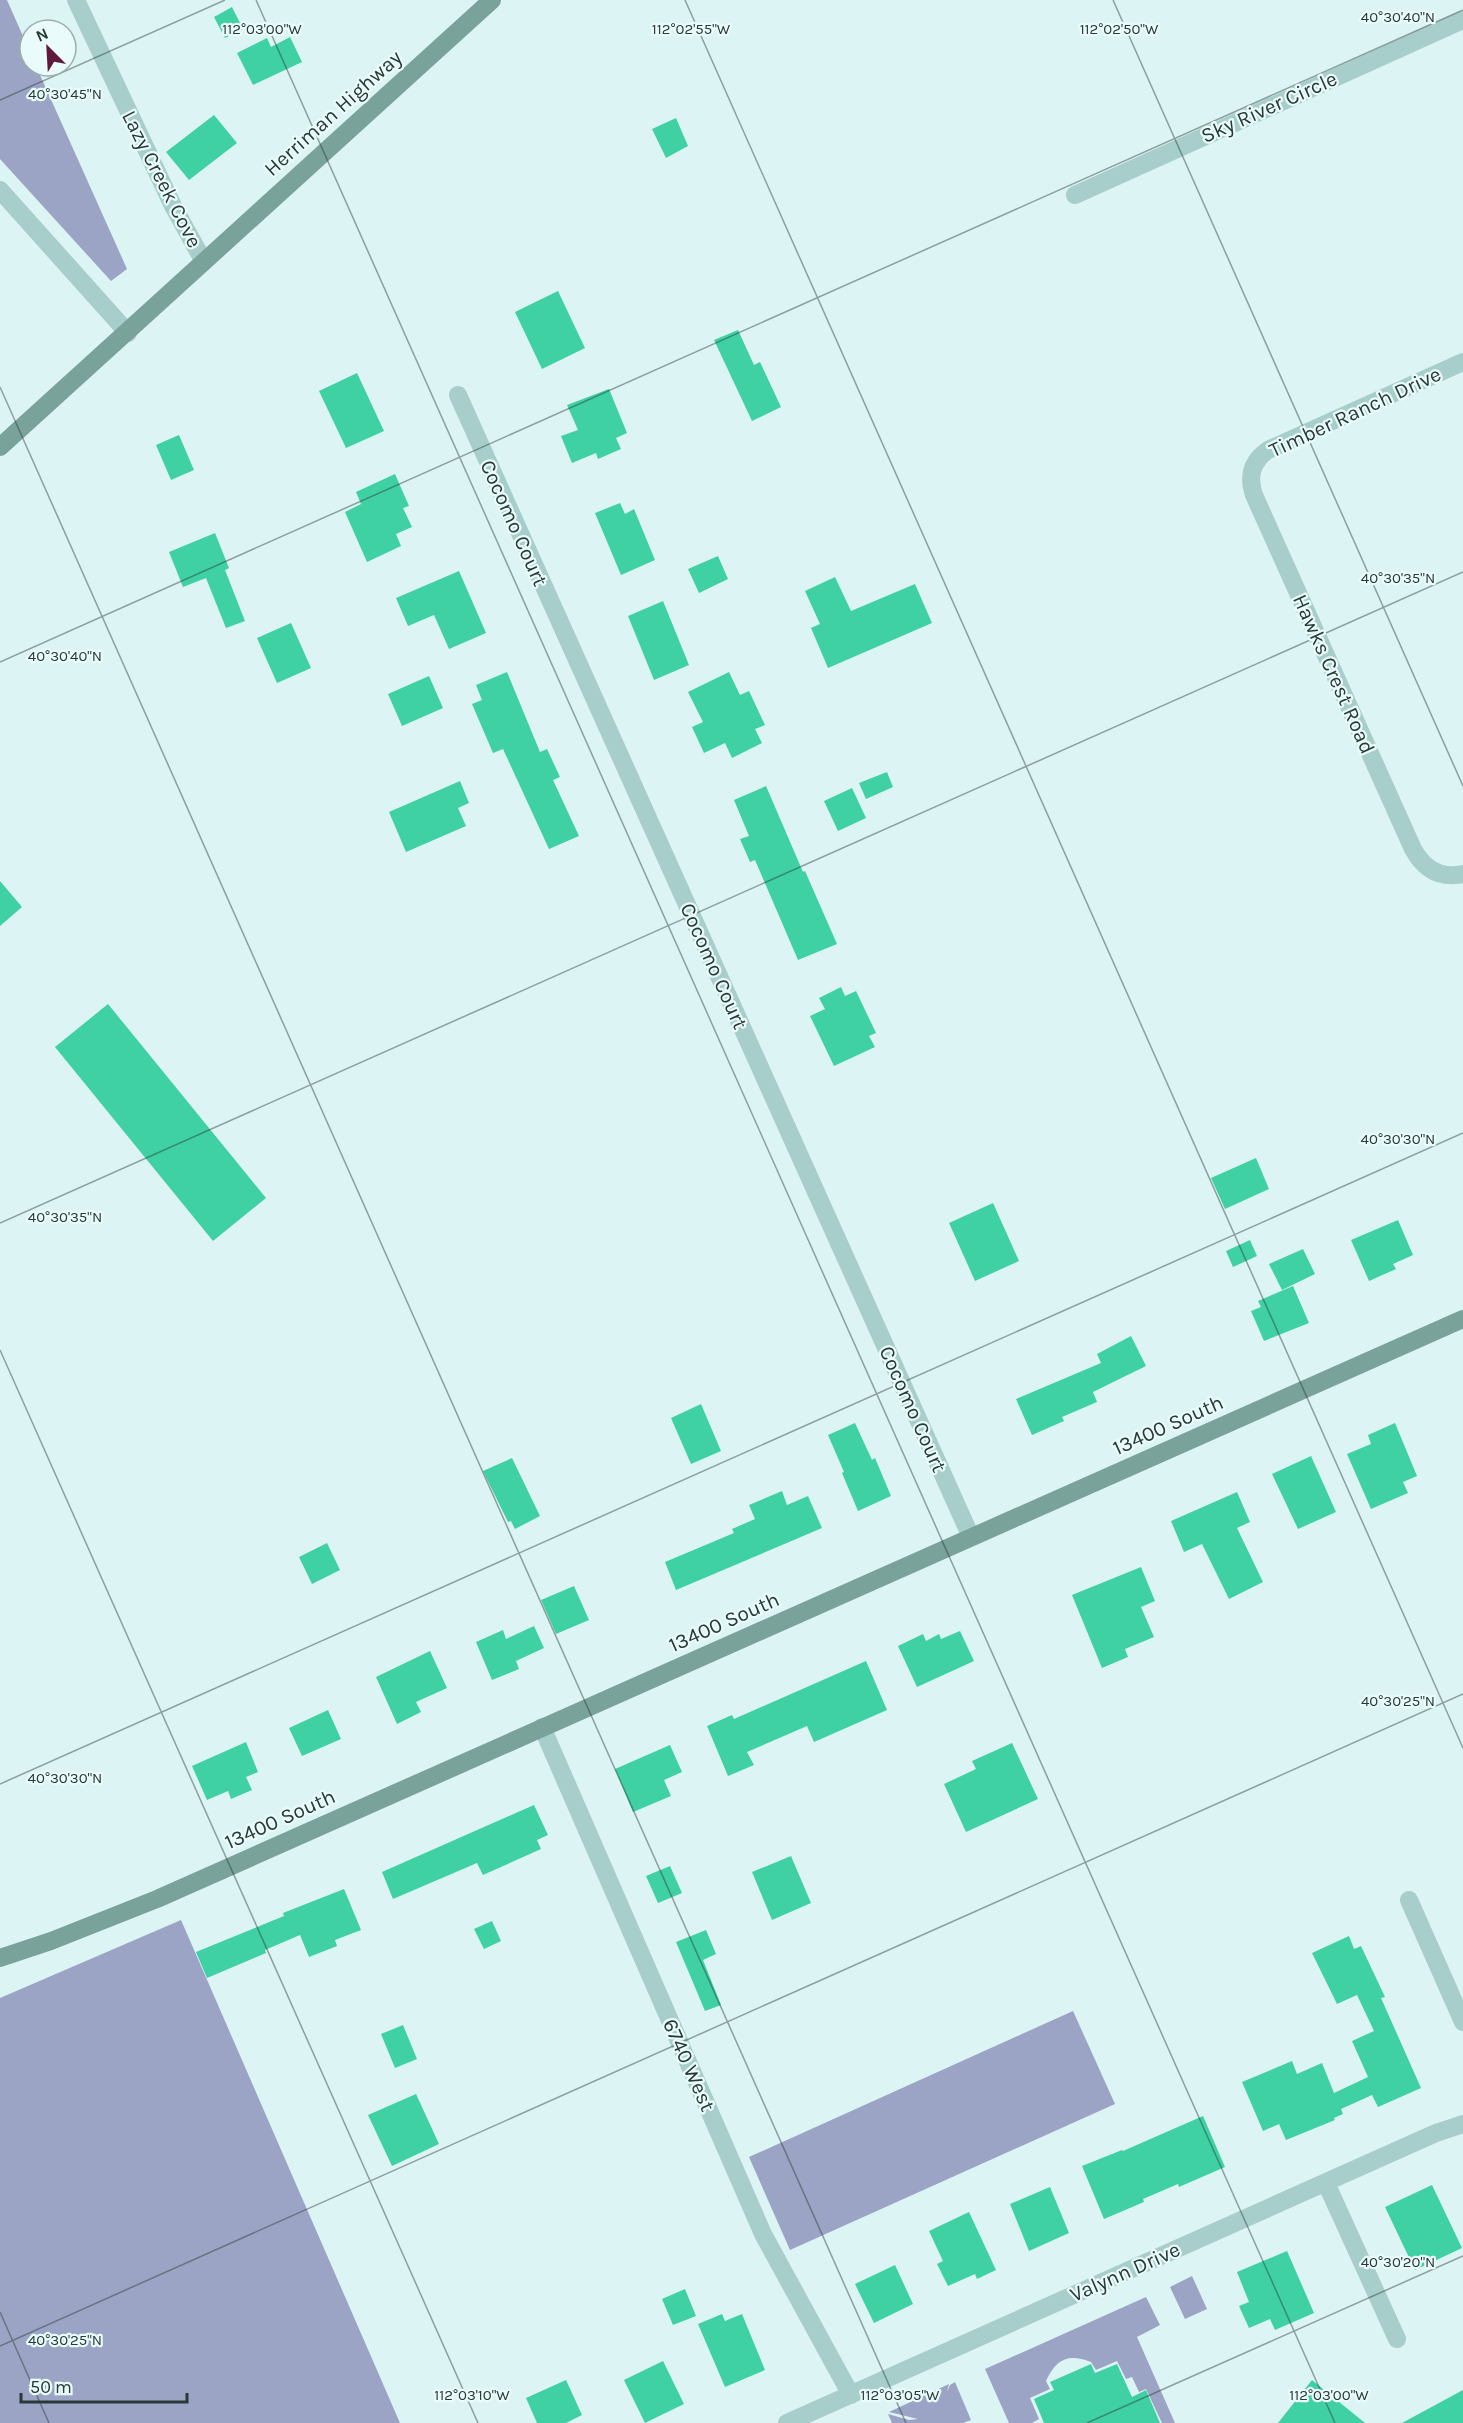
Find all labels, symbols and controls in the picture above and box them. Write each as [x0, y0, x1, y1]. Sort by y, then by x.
text: 40°30'40"N [1361, 8, 1435, 26]
north arrow [18, 18, 78, 78]
text: 112°03'00"W [222, 20, 302, 38]
text: 112°02'55"W [652, 20, 731, 38]
text: 112°02'50"W [1080, 20, 1159, 38]
text: N [33, 24, 51, 46]
street label: Herriman Highway [259, 45, 407, 181]
street label: Sky River Circle [1197, 66, 1341, 148]
text: 40°30'45"N [28, 85, 102, 103]
street label: Lazy Creek Cove [117, 106, 207, 252]
street label: Timber Ranch Drive [1265, 362, 1445, 462]
street label: Cocomo Court [476, 456, 553, 590]
text: 40°30'35"N [1361, 569, 1435, 587]
street label: Hawks Crest Road [1288, 590, 1380, 758]
text: 40°30'40"N [28, 647, 102, 665]
street label: Cocomo Court [676, 899, 753, 1033]
text: 40°30'30"N [1361, 1130, 1435, 1148]
text: 40°30'35"N [28, 1208, 102, 1226]
street label: Cocomo Court [875, 1342, 952, 1476]
street label: 13400 South [1109, 1390, 1227, 1460]
street label: 13400 South [665, 1587, 783, 1657]
text: 40°30'25"N [1361, 1692, 1435, 1710]
text: 40°30'30"N [28, 1769, 102, 1787]
street label: 13400 South [221, 1784, 339, 1854]
street label: 6740 West [658, 2015, 720, 2115]
street label: Valynn Drive [1066, 2237, 1184, 2307]
text: 40°30'20"N [1361, 2253, 1435, 2271]
text: 40°30'25"N [28, 2331, 102, 2349]
scale bar [21, 2366, 188, 2404]
text: 50 m [30, 2376, 72, 2398]
text: 112°03'10"W [434, 2386, 510, 2404]
text: 112°03'05"W [861, 2386, 940, 2404]
text: 112°03'00"W [1289, 2386, 1369, 2404]

